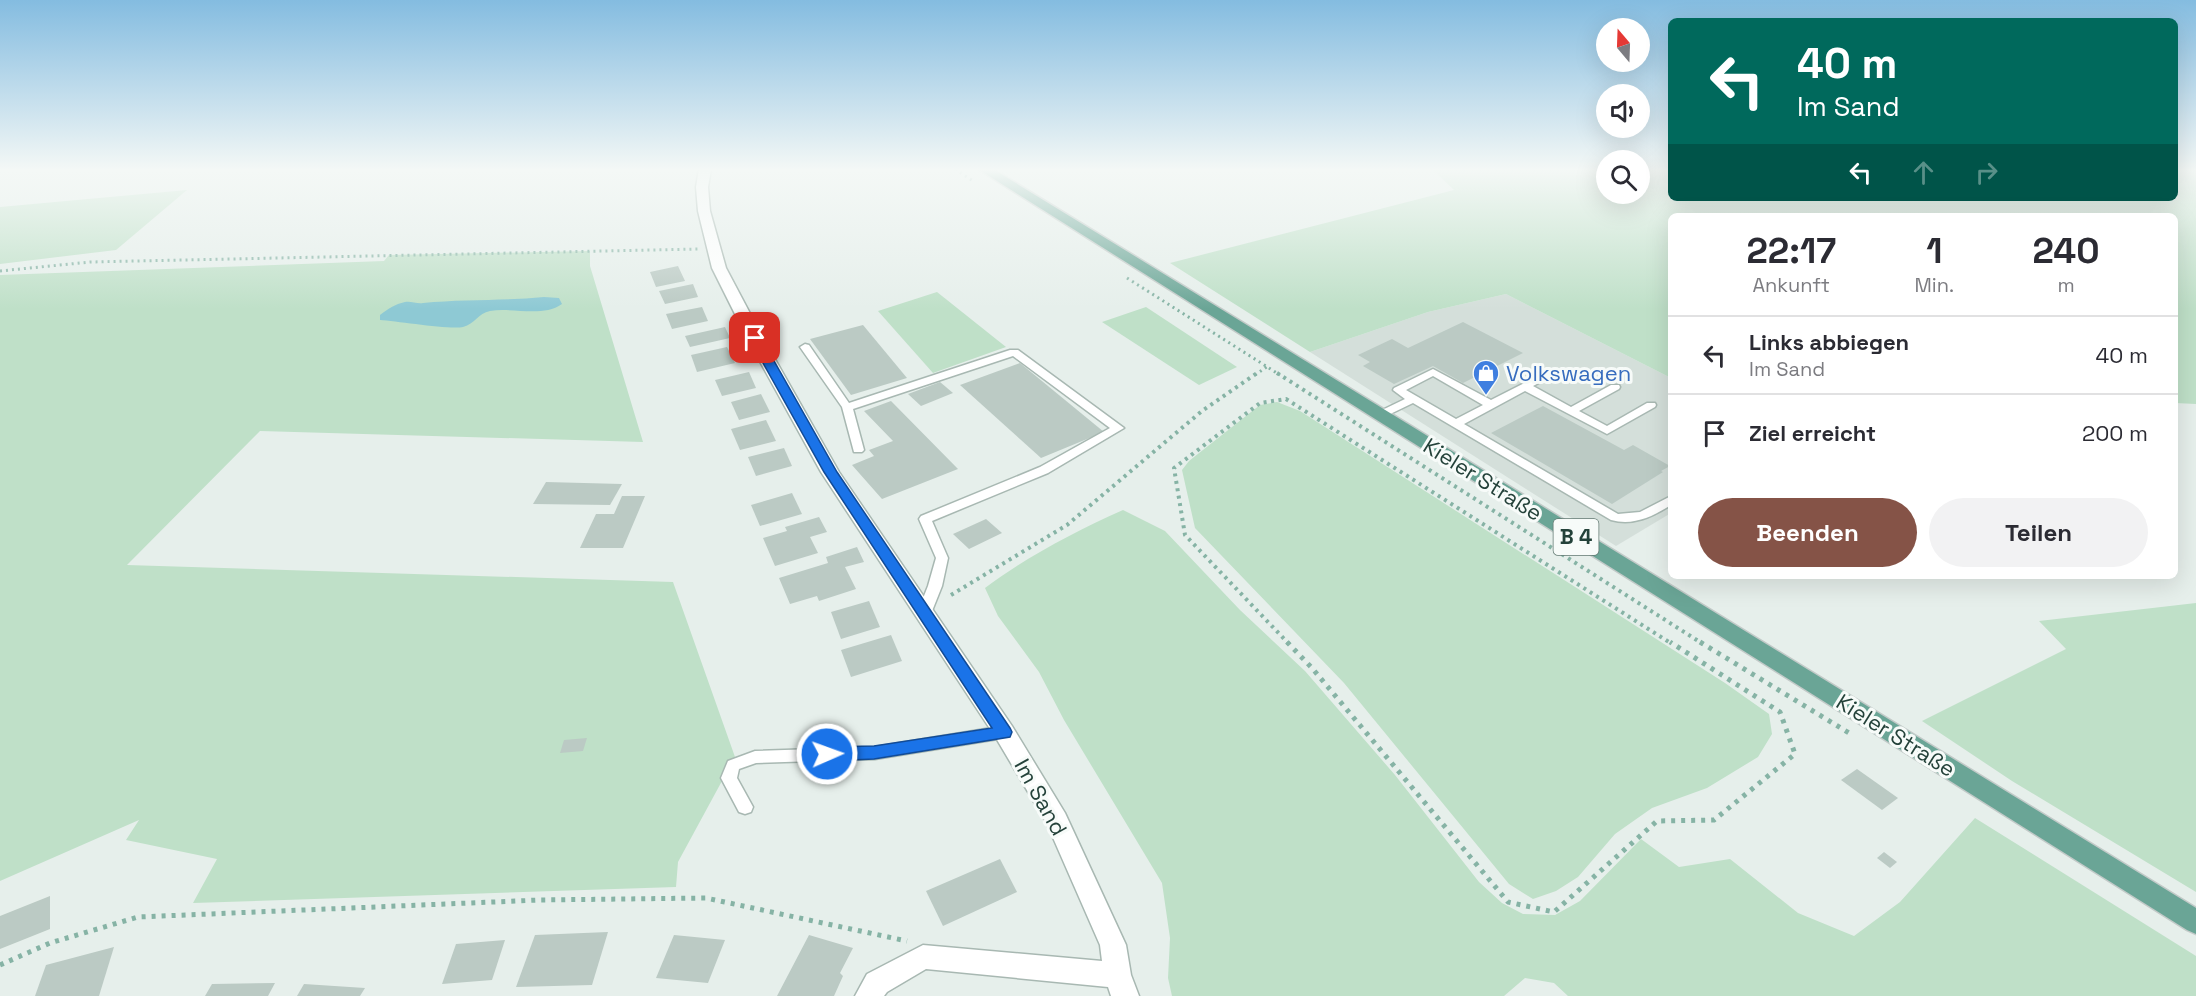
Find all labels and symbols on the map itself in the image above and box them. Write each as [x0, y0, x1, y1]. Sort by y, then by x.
north arrow [1596, 18, 1650, 72]
pin [729, 312, 780, 363]
shop icon: Volkswagen [1471, 358, 1501, 396]
place label: Volkswagen [1506, 359, 1631, 387]
street label: Kieler Straße [1418, 431, 1548, 527]
road number: B 4 [1554, 519, 1598, 555]
street label: Kieler Straße [1831, 687, 1961, 783]
position arrow [795, 722, 859, 786]
street label: Im Sand [1008, 754, 1074, 840]

